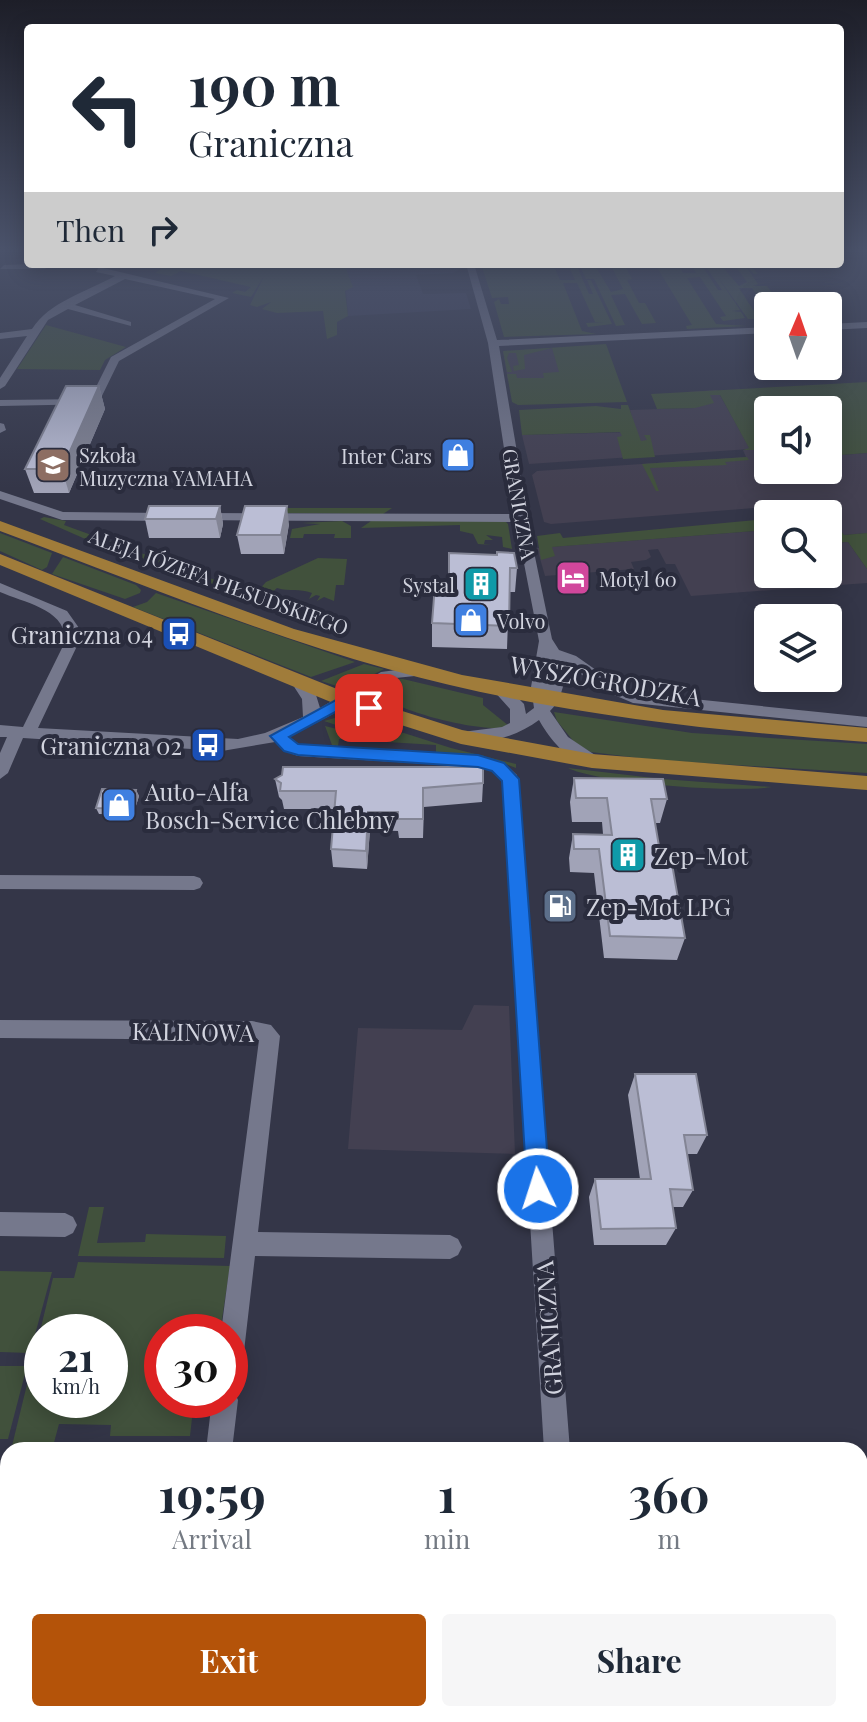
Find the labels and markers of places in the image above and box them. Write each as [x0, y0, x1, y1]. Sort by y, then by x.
shop icon: Inter Cars [439, 436, 477, 474]
place label: Szkoła Muzyczna YAMAHA [79, 441, 253, 491]
place label: Inter Cars [341, 442, 432, 469]
school or university icon: Szkoła Muzyczna YAMAHA [34, 446, 72, 484]
hotel icon: Motyl 60 [554, 559, 592, 597]
building icon: Systal [462, 565, 500, 603]
place label: Motyl 60 [599, 565, 677, 592]
place label: Systal [403, 571, 455, 598]
shop icon: Volvo [452, 601, 490, 639]
place label: Volvo [496, 607, 545, 634]
bus stop icon: Graniczna 04 [160, 615, 198, 653]
place label: Graniczna 04 [11, 618, 153, 650]
pin [335, 674, 403, 742]
bus stop icon: Graniczna 02 [189, 726, 227, 764]
place label: Graniczna 02 [40, 729, 182, 761]
place label: Auto-Alfa Bosch-Service Chlebny [144, 775, 395, 835]
shop icon: Auto-Alfa Bosch-Service Chlebny [100, 786, 138, 824]
building icon: Zep-Mot [609, 836, 647, 874]
place label: Zep-Mot [654, 839, 749, 871]
fuel station icon: Zep-Mot LPG [541, 887, 579, 925]
place label: Zep-Mot LPG [586, 890, 731, 922]

